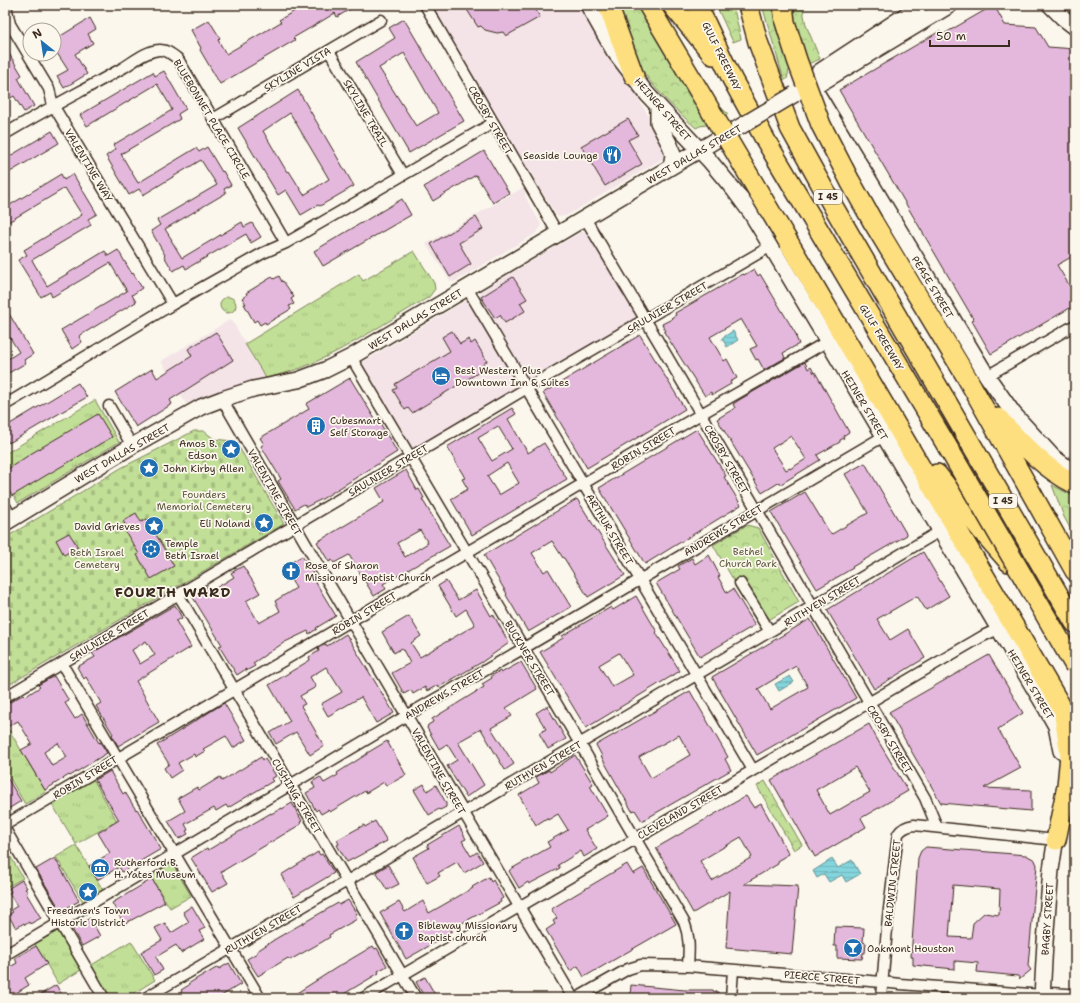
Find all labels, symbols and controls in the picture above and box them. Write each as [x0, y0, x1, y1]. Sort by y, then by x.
street label: GULF FREEWAY [699, 20, 744, 93]
north arrow [22, 22, 62, 62]
scale bar [930, 22, 1009, 48]
text: N [30, 25, 45, 42]
text: 50 m [936, 28, 966, 44]
street label: SKYLINE VISTA [261, 44, 333, 95]
street label: BLUEBONNET PLACE CIRCLE [171, 57, 253, 182]
street label: HEINER STREET [632, 75, 694, 144]
street label: SKYLINE TRAIL [340, 77, 391, 150]
street label: CROSBY STREET [466, 83, 516, 157]
street label: WEST DALLAS STREET [644, 122, 744, 187]
street label: VALENTINE WAY [62, 126, 116, 204]
restaurant icon: Seaside Lounge [601, 144, 623, 166]
place label: Seaside Lounge [523, 149, 598, 162]
road number: I 45 [814, 190, 842, 204]
street label: PEASE STREET [909, 254, 956, 321]
street label: SAULNIER STREET [625, 279, 710, 336]
street label: WEST DALLAS STREET [366, 286, 465, 353]
street label: GULF FREEWAY [857, 302, 906, 373]
place label: Best Western Plus Downtown Inn & Suites [455, 364, 569, 389]
hotel icon: Best Western Plus Downtown Inn & Suites [430, 365, 452, 387]
street label: HEINER STREET [838, 368, 891, 443]
place label: Cubesmart Self Storage [330, 414, 389, 439]
building icon: Cubesmart Self Storage [305, 415, 327, 437]
street label: WEST DALLAS STREET [72, 421, 172, 486]
street label: CROSBY STREET [702, 422, 752, 496]
street label: ROBIN STREET [609, 424, 678, 473]
place label: Amos B. Edson [179, 437, 217, 462]
place icon: Amos B. Edson [220, 438, 242, 460]
street label: SAULNIER STREET [346, 441, 431, 499]
street label: VALENTINE STREET [245, 447, 305, 538]
place icon: John Kirby Allen [138, 457, 160, 479]
place label: John Kirby Allen [163, 462, 244, 475]
park label: Founders Memorial Cemetery [157, 488, 252, 513]
street label: ARTHUR STREET [583, 491, 636, 567]
road number: I 45 [989, 494, 1017, 508]
street label: ANDREWS STREET [681, 502, 765, 559]
place icon: Eli Noland [253, 512, 275, 534]
place icon: David Grieves [143, 515, 165, 537]
place label: Eli Noland [200, 517, 251, 530]
place label: David Grieves [74, 520, 140, 533]
place label: Temple Beth Israel [165, 537, 219, 562]
synagogue icon: Temple Beth Israel [140, 538, 162, 560]
park label: Bethel Church Park [719, 545, 777, 570]
park label: Beth Israel Cemetery [70, 546, 124, 571]
place label: Rose of Sharon Missionary Baptist Church [305, 559, 431, 584]
church icon: Rose of Sharon Missionary Baptist Church [280, 560, 302, 582]
street label: RUTHVEN STREET [782, 573, 863, 629]
district label: FOURTH WARD [115, 583, 231, 601]
street label: ROBIN STREET [330, 589, 399, 638]
street label: SAULNIER STREET [67, 606, 152, 664]
street label: BUCKNER STREET [502, 618, 557, 698]
street label: HEINER STREET [1004, 647, 1057, 722]
street label: ANDREWS STREET [402, 666, 486, 722]
street label: CROSBY STREET [864, 703, 915, 776]
street label: VALENTINE STREET [409, 726, 469, 817]
street label: RUTHVEN STREET [502, 738, 584, 793]
street label: ROBIN STREET [51, 753, 120, 802]
street label: CUSHING STREET [269, 756, 324, 836]
street label: CLEVELAND STREET [635, 783, 725, 842]
street label: BALDWIN STREET [881, 839, 904, 927]
place label: Rutherford B. H. Yates Museum [114, 856, 196, 881]
museum icon: Rutherford B. H. Yates Museum [89, 857, 111, 879]
place icon: Freedmen's Town Historic District [77, 881, 99, 903]
street label: BAGBY STREET [1038, 882, 1057, 956]
street label: RUTHVEN STREET [222, 902, 304, 957]
place label: Freedmen's Town Historic District [47, 904, 129, 929]
place label: Bibleway Missionary Baptist church [418, 919, 518, 944]
church icon: Bibleway Missionary Baptist church [393, 920, 415, 942]
bar icon: Oakmont Houston [842, 937, 864, 959]
place label: Oakmont Houston [867, 942, 954, 955]
street label: PIERCE STREET [783, 968, 861, 987]

